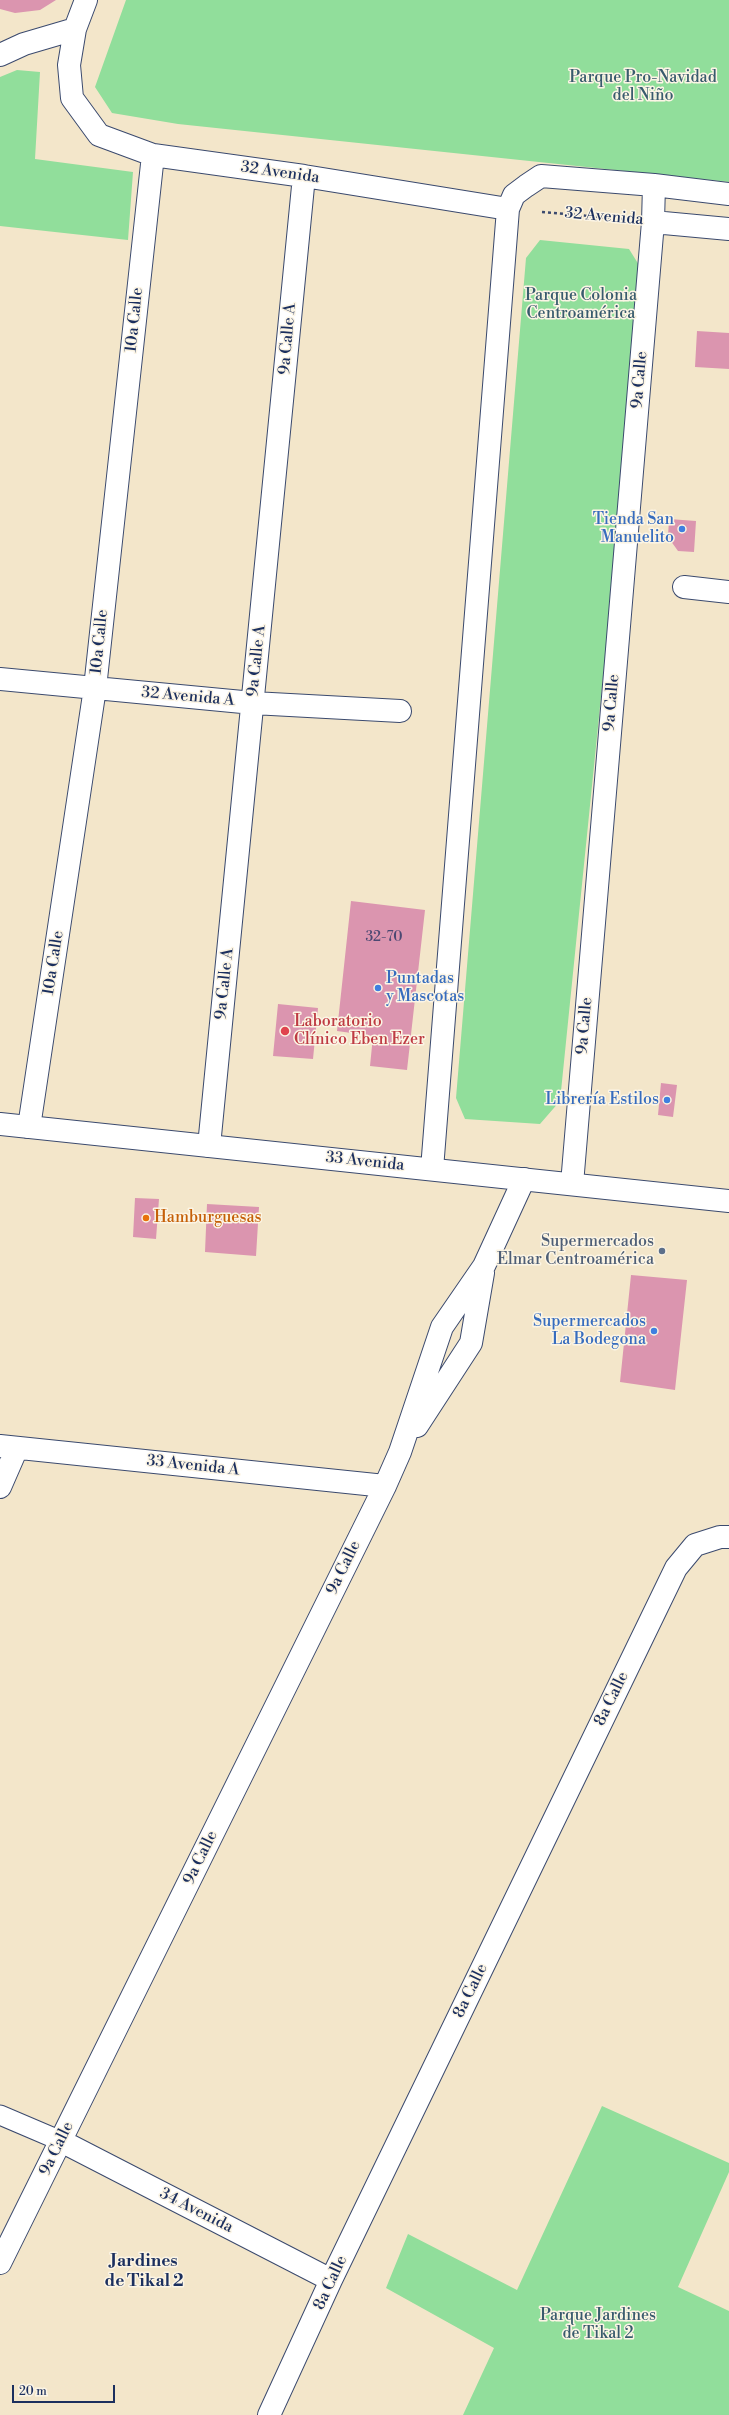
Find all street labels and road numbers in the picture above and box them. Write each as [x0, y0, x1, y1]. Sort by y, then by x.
street label: 32 Avenida [239, 158, 321, 188]
street label: 32 Avenida [564, 204, 644, 230]
street label: 10a Calle [122, 287, 148, 353]
street label: 9a Calle A [275, 302, 301, 376]
street label: 9a Calle [628, 350, 652, 410]
street label: 10a Calle [87, 609, 113, 675]
street label: 9a Calle A [244, 624, 270, 698]
street label: 9a Calle [600, 673, 624, 733]
street label: 32 Avenida A [141, 683, 235, 711]
street label: 10a Calle [39, 929, 69, 997]
street label: 9a Calle A [212, 947, 238, 1021]
street label: 9a Calle [573, 996, 597, 1056]
street label: 33 Avenida [325, 1148, 405, 1176]
street label: 33 Avenida A [146, 1452, 240, 1480]
street label: 9a Calle [323, 1538, 365, 1598]
street label: 8a Calle [591, 1669, 633, 1729]
street label: 9a Calle [180, 1828, 222, 1888]
street label: 8a Calle [450, 1961, 492, 2021]
street label: 9a Calle [36, 2119, 78, 2179]
street label: 34 Avenida [156, 2184, 236, 2238]
street label: 8a Calle [310, 2253, 352, 2313]

